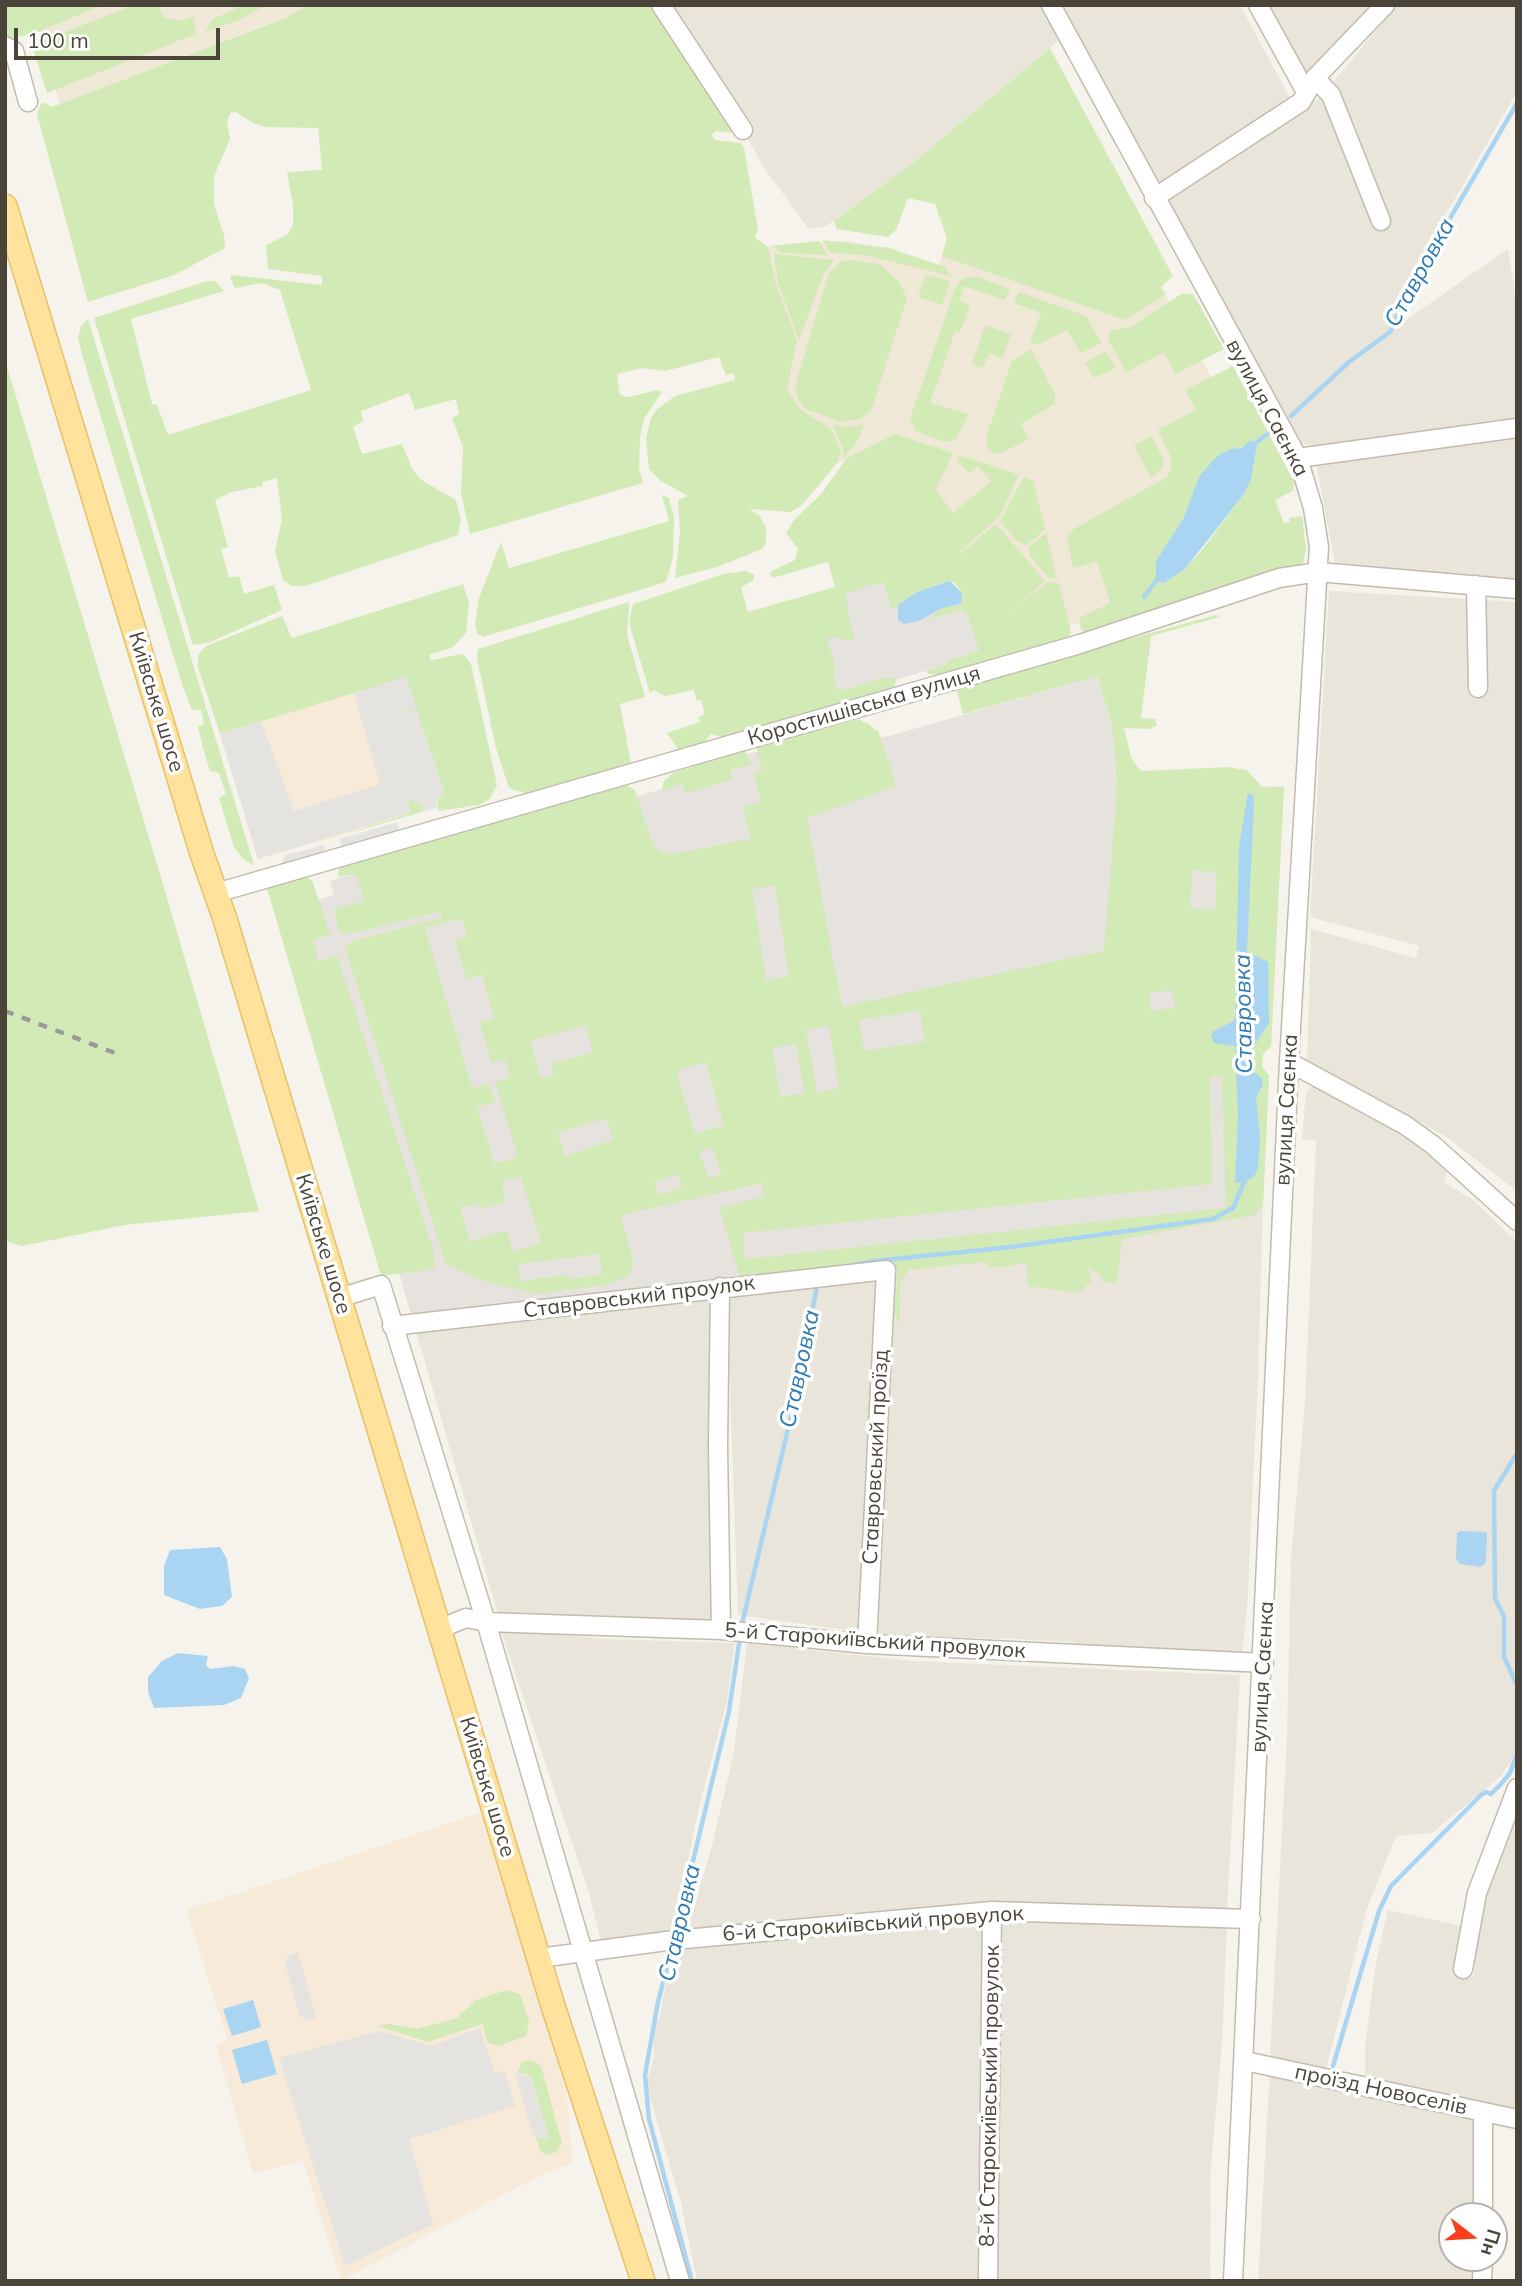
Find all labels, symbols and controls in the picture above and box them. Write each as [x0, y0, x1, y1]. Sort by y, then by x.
scale bar [18, 14, 224, 58]
text: 100 m [27, 27, 89, 53]
water label: Ставровка [1379, 214, 1461, 332]
street label: вулиця Саєнка [1220, 335, 1314, 481]
street label: Київське шосе [123, 629, 189, 775]
street label: Коростишівська вулиця [745, 661, 983, 751]
water label: Ставровка [1229, 954, 1259, 1074]
street label: вулиця Саєнка [1270, 1034, 1304, 1186]
street label: Київське шосе [290, 1171, 356, 1317]
street label: Ставровський проулок [522, 1270, 756, 1324]
water label: Ставровка [774, 1308, 826, 1430]
street label: Ставровський проїзд [858, 1349, 894, 1565]
street label: вулиця Саєнка [1246, 1601, 1280, 1753]
street label: 5-й Старокиївський провулок [724, 1618, 1026, 1664]
street label: Київське шосе [454, 1714, 520, 1860]
water label: Ставровка [653, 1862, 707, 1984]
street label: 6-й Старокиївський провулок [722, 1901, 1024, 1947]
street label: 8-й Старокиївський провулок [975, 1945, 1005, 2247]
street label: проїзд Новоселів [1293, 2059, 1469, 2121]
north arrow [1438, 2202, 1508, 2272]
text: Пн [1476, 2226, 1507, 2259]

